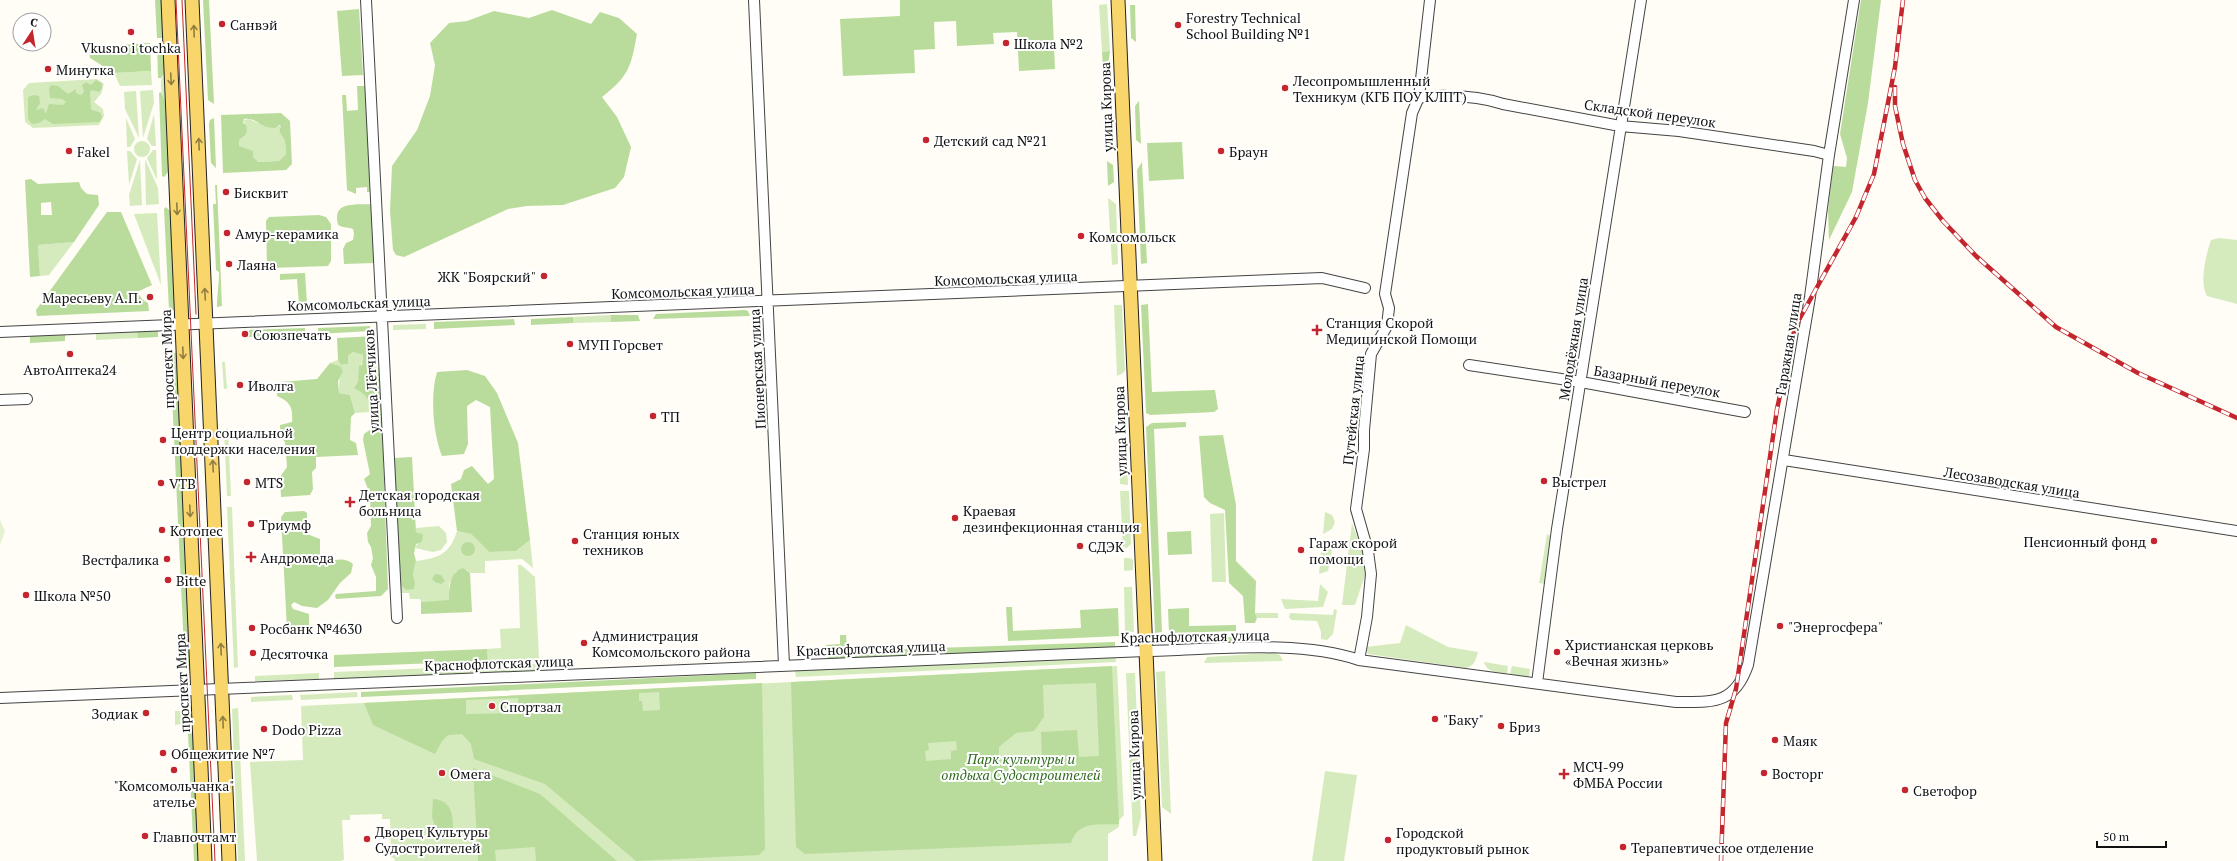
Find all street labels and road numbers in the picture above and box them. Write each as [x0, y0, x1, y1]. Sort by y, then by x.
street label: улица Кирова [1095, 62, 1117, 153]
street label: Складской переулок [1583, 94, 1718, 132]
street label: Комсомольская улица [934, 266, 1078, 290]
street label: Молодёжная улица [1554, 276, 1592, 402]
street label: Комсомольская улица [611, 279, 755, 303]
street label: Комсомольская улица [287, 291, 431, 315]
street label: Гаражная улица [1770, 291, 1806, 397]
street label: Пионерская улица [744, 308, 770, 430]
street label: проспект Мира [156, 309, 178, 409]
street label: улица Лётчиков [359, 329, 383, 434]
street label: Путейская улица [1338, 354, 1368, 466]
street label: Базарный переулок [1592, 361, 1722, 402]
street label: улица Кирова [1109, 386, 1131, 477]
street label: Лесозаводская улица [1942, 462, 2081, 502]
street label: Краснофлотская улица [1120, 625, 1270, 647]
street label: проспект Мира [170, 633, 194, 733]
street label: Краснофлотская улица [796, 636, 946, 660]
street label: Краснофлотская улица [424, 651, 574, 675]
street label: улица Кирова [1123, 710, 1145, 801]

